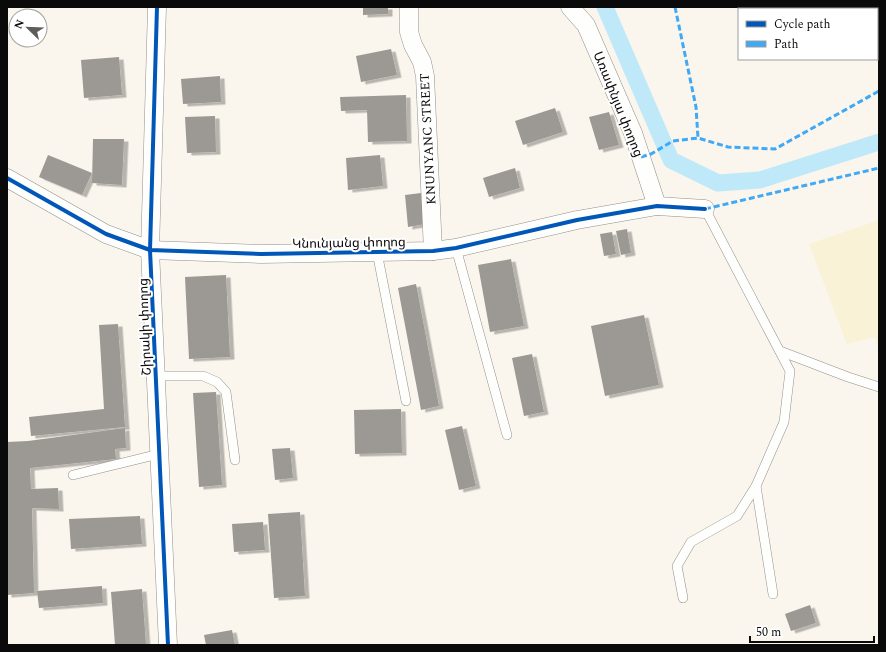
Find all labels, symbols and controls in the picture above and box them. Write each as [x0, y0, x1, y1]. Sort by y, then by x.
north arrow [8, 8, 48, 48]
legend [738, 8, 878, 60]
text: Cycle path [774, 15, 831, 34]
text: N [10, 17, 29, 32]
text: Path [774, 35, 799, 54]
street label: Առափնյա փողոց [588, 49, 648, 160]
street label: KNUNYANC STREET [415, 73, 441, 205]
street label: Կնունյանց փողոց [292, 232, 406, 254]
street label: Շիրակի փողոց [133, 278, 157, 376]
scale bar [750, 618, 874, 644]
text: 50 m [756, 623, 781, 642]

